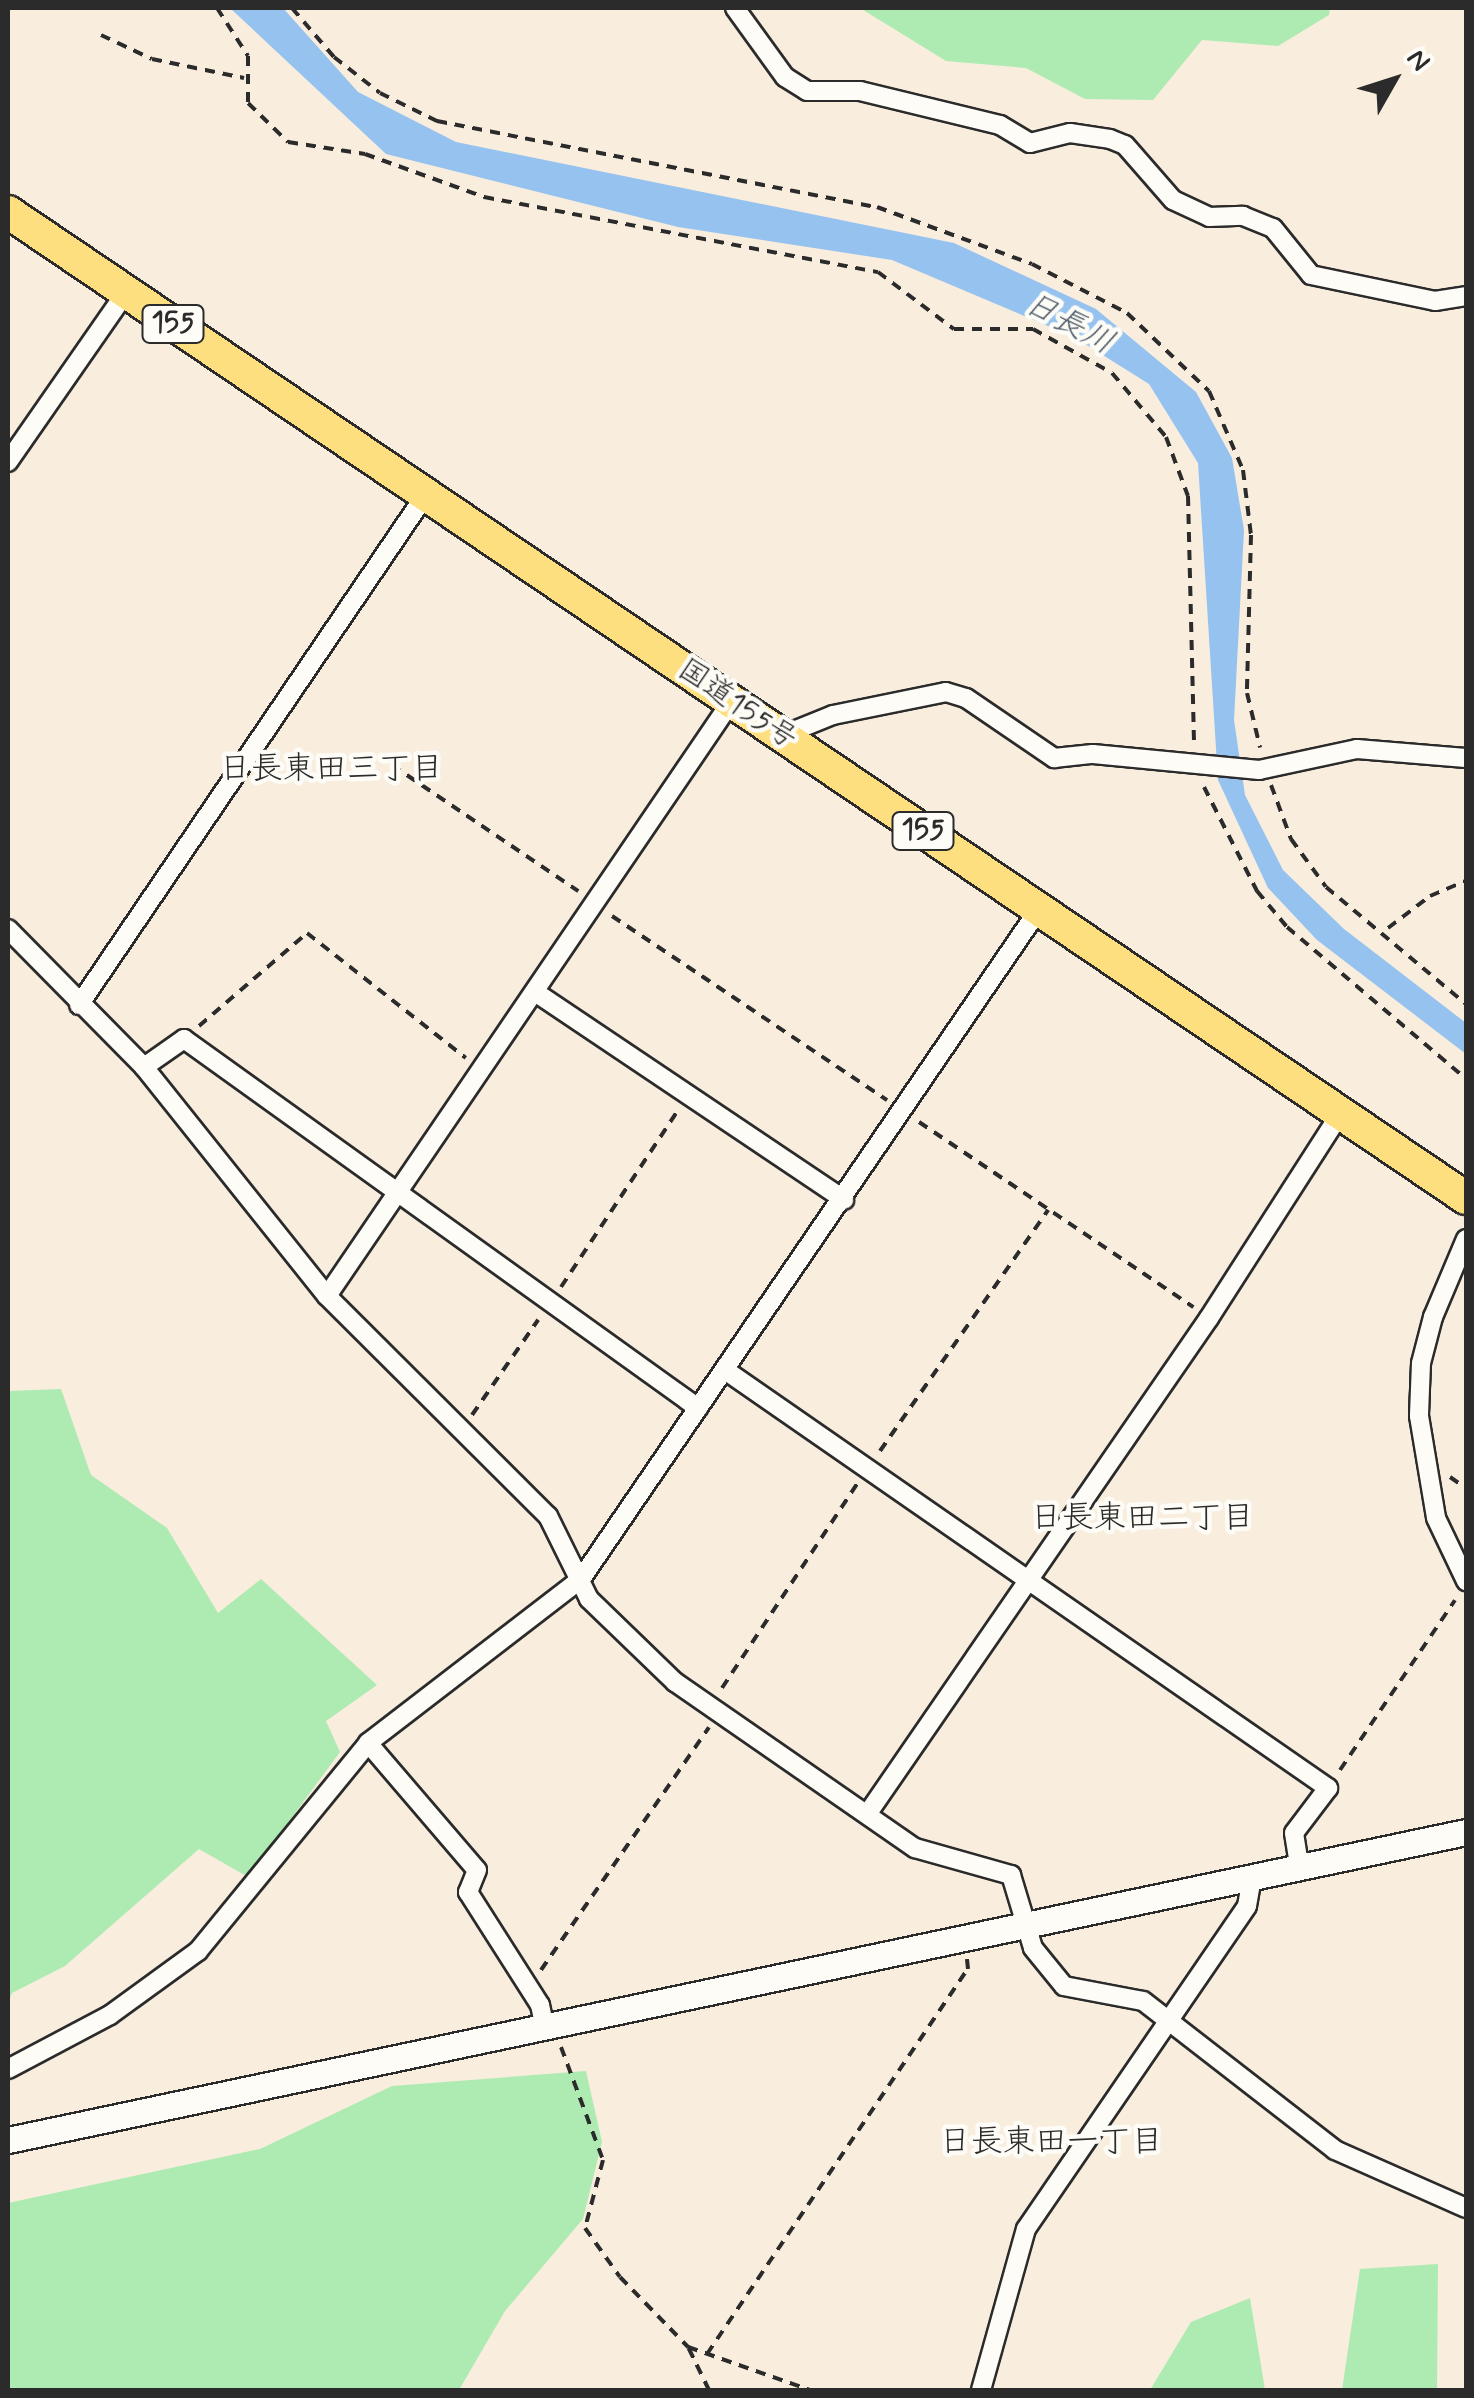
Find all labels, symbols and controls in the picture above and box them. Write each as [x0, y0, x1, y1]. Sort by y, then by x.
north arrow [1344, 30, 1444, 130]
text: N [1397, 42, 1438, 80]
water label: 日長川 [1018, 285, 1120, 363]
road number: 155 [140, 301, 206, 347]
street label: 国道155号 [671, 652, 803, 758]
district label: 日長東田三丁目 [219, 750, 443, 788]
road number: 155 [890, 808, 956, 854]
district label: 日長東田二丁目 [1030, 1499, 1254, 1537]
district label: 日長東田一丁目 [939, 2123, 1163, 2161]

